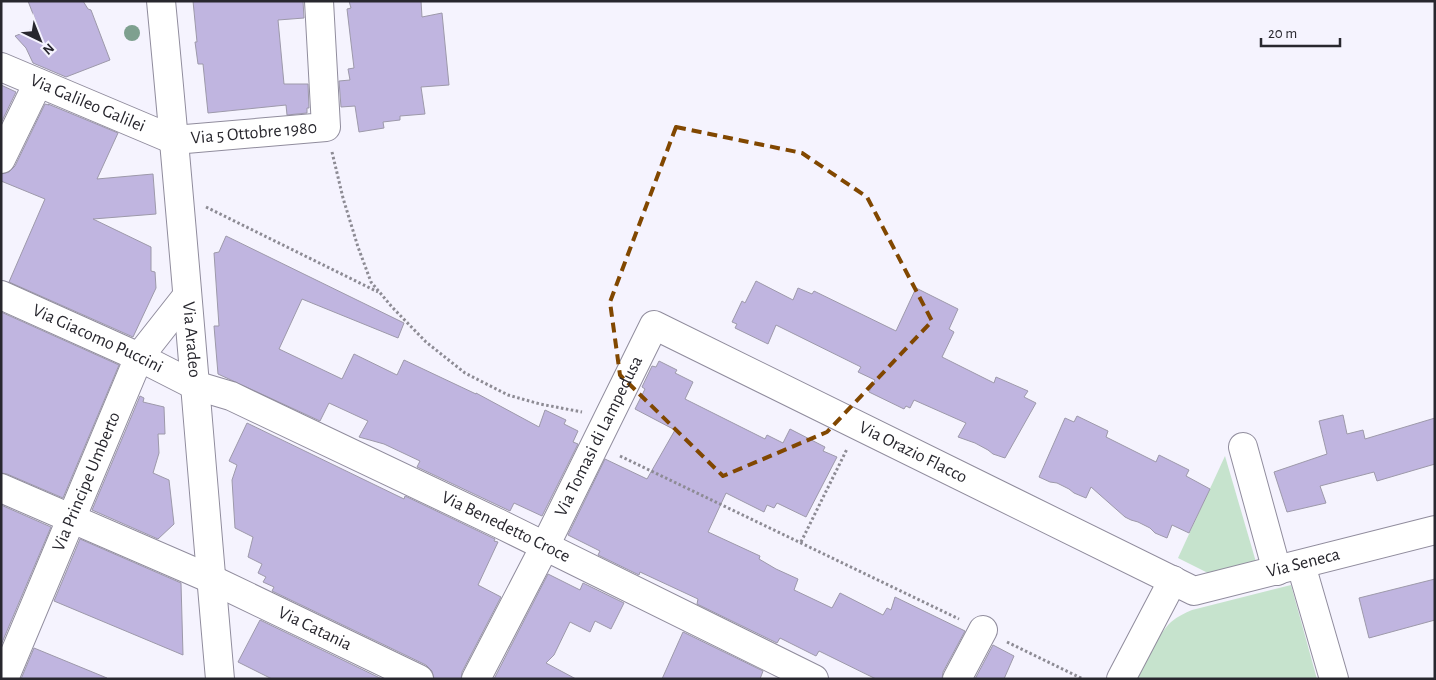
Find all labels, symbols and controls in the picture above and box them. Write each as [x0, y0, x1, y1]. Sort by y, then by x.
north arrow [15, 15, 65, 65]
scale bar [1261, 15, 1340, 47]
text: 20 m [1268, 26, 1297, 41]
text: N [40, 40, 57, 57]
street label: Via Galileo Galilei [27, 71, 148, 136]
street label: Via 5 Ottobre 1980 [190, 119, 318, 148]
street label: Via Giacomo Puccini [30, 301, 166, 377]
street label: Via Aradeo [179, 301, 203, 379]
street label: Via Tomasi di Lampedusa [552, 353, 646, 520]
street label: Via Principe Umberto [50, 409, 124, 554]
street label: Via Orazio Flacco [856, 418, 970, 487]
street label: Via Benedetto Croce [438, 488, 573, 566]
street label: Via Seneca [1265, 545, 1342, 581]
street label: Via Catania [275, 604, 354, 654]

